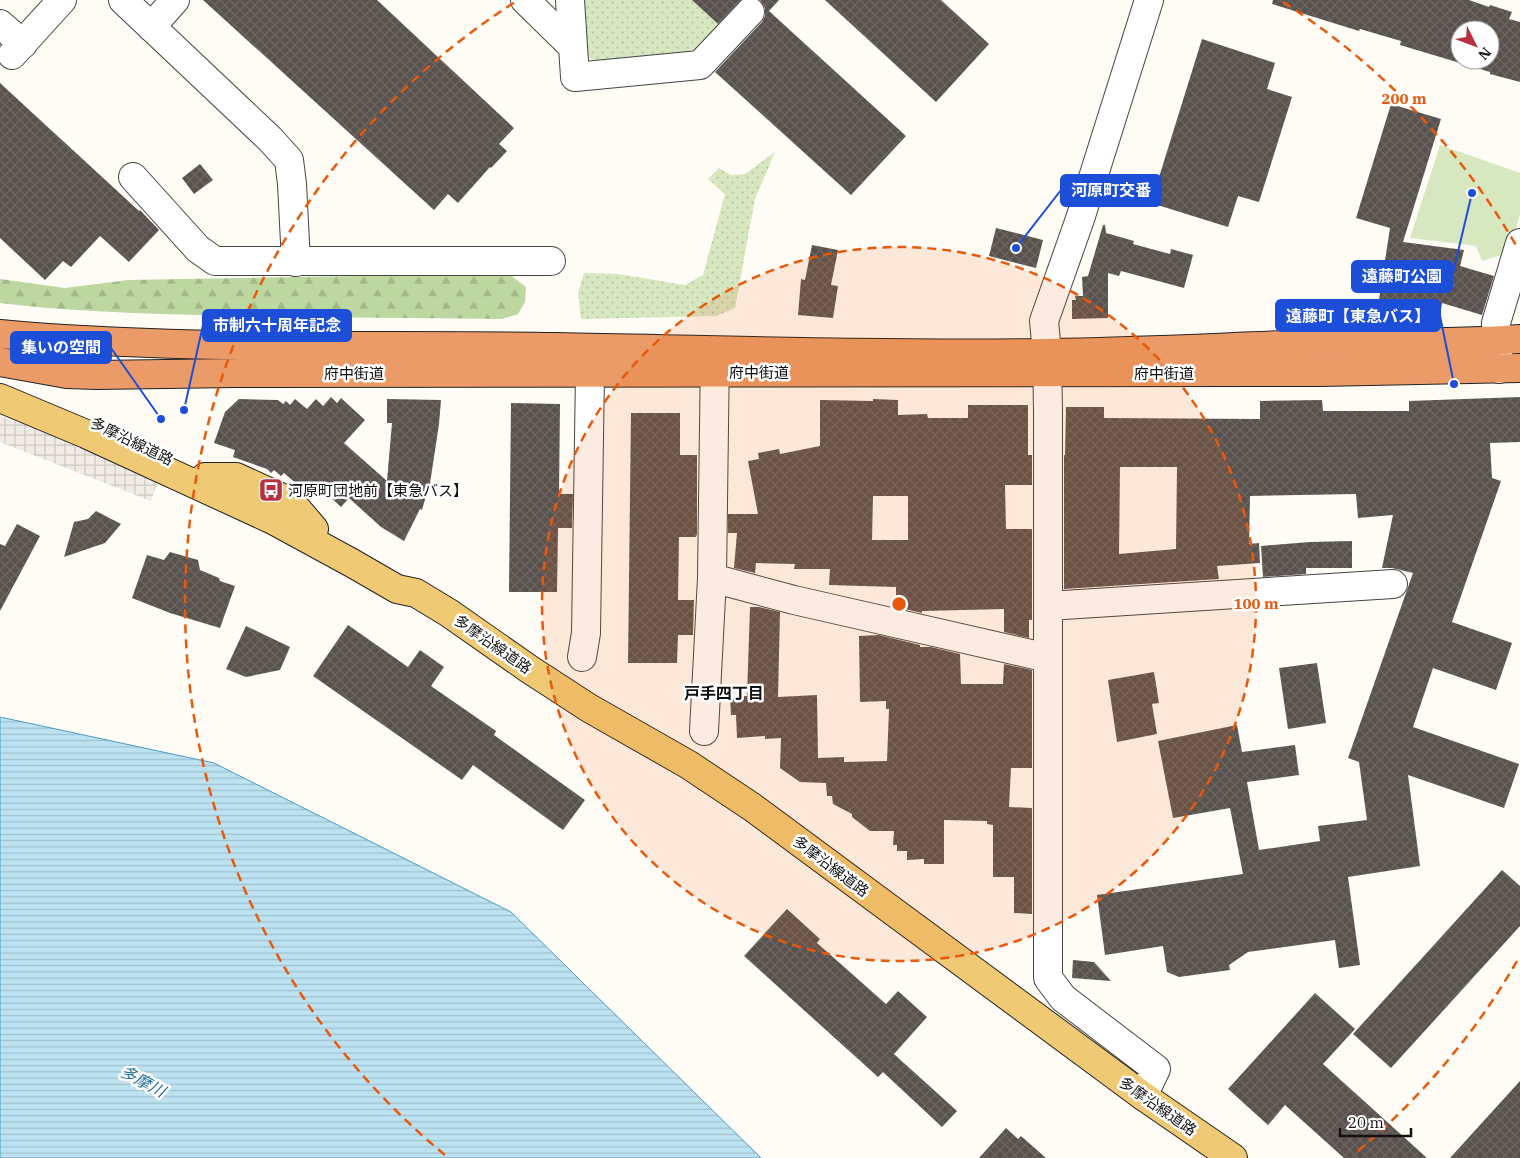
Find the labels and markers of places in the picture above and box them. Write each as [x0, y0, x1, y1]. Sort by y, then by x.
callout: 河原町交番 [1061, 175, 1161, 206]
callout: 遠藤町公園 [1352, 261, 1452, 292]
callout: 遠藤町【東急バス】 [1276, 300, 1440, 331]
callout: 市制六十周年記念 [203, 310, 351, 341]
callout: 集いの空間 [11, 332, 111, 363]
bus stop icon: 河原町団地前【東急バス】 [258, 477, 284, 503]
place label: 河原町団地前【東急バス】 [288, 481, 468, 500]
centre of rings [890, 595, 908, 613]

